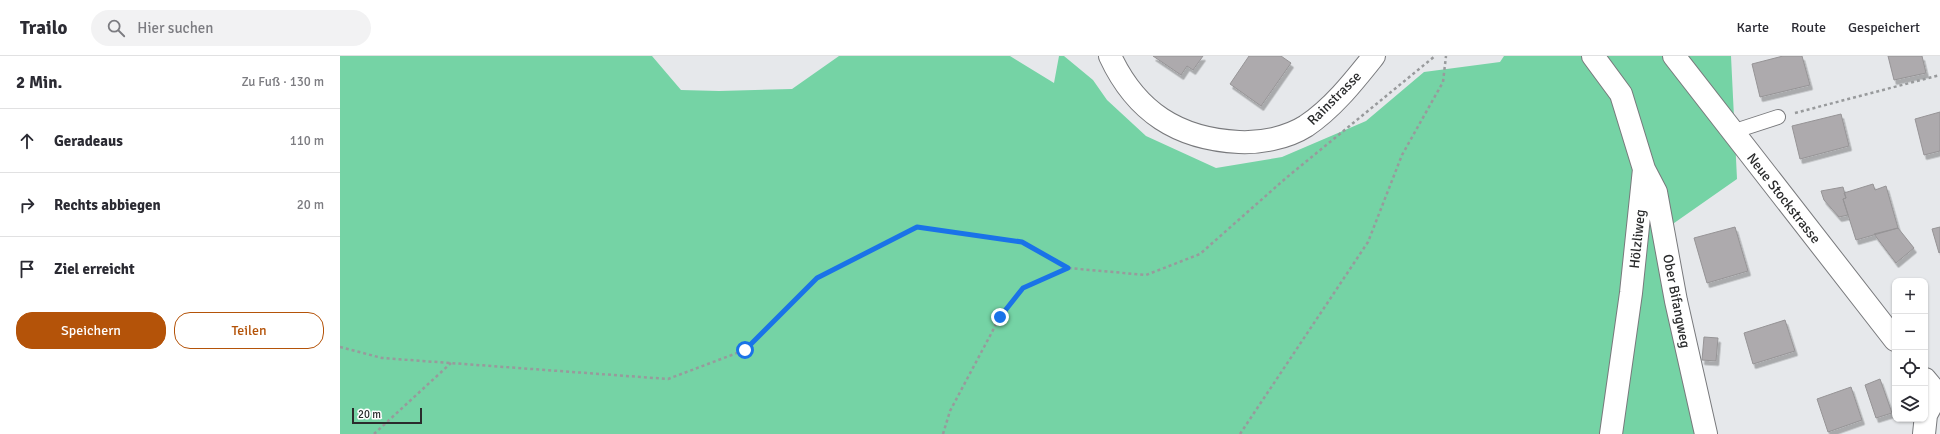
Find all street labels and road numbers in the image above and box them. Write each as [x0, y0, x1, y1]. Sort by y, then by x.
street label: Rainstrasse [1304, 68, 1365, 129]
street label: Neue Stockstrasse [1743, 150, 1824, 247]
street label: Hölzliweg [1626, 209, 1649, 269]
street label: Ober Bifangweg [1659, 253, 1694, 349]

